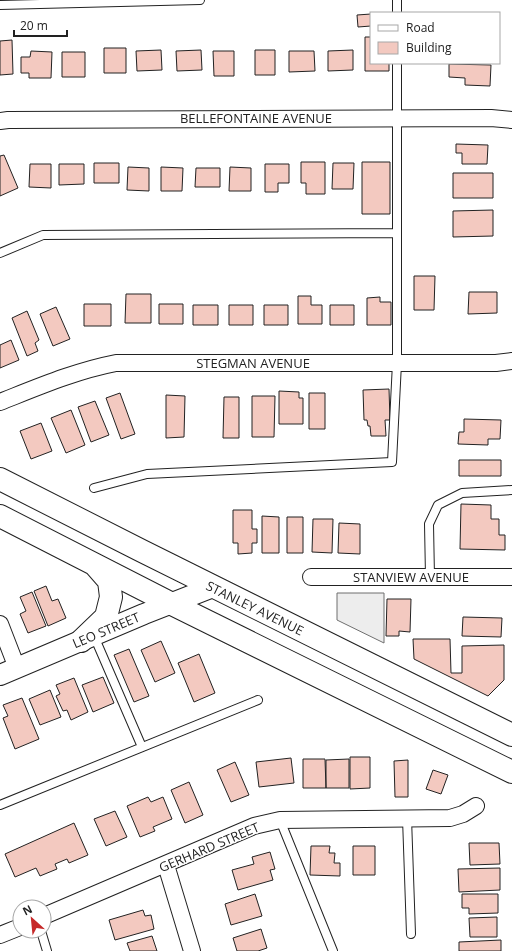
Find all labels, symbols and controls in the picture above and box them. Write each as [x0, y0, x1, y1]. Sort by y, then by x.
scale bar [14, 12, 67, 38]
legend [370, 12, 500, 64]
text: 20 m [20, 17, 48, 34]
text: Road [406, 19, 435, 36]
text: Building [406, 39, 452, 56]
street label: BELLEFONTAINE AVENUE [180, 109, 332, 127]
street label: STEGMAN AVENUE [196, 354, 310, 372]
street label: STANVIEW AVENUE [353, 568, 469, 586]
street label: STANLEY AVENUE [203, 577, 307, 639]
street label: LEO STREET [70, 607, 143, 652]
street label: GERHARD STREET [156, 817, 263, 876]
north arrow [12, 899, 52, 939]
text: N [20, 901, 35, 918]

